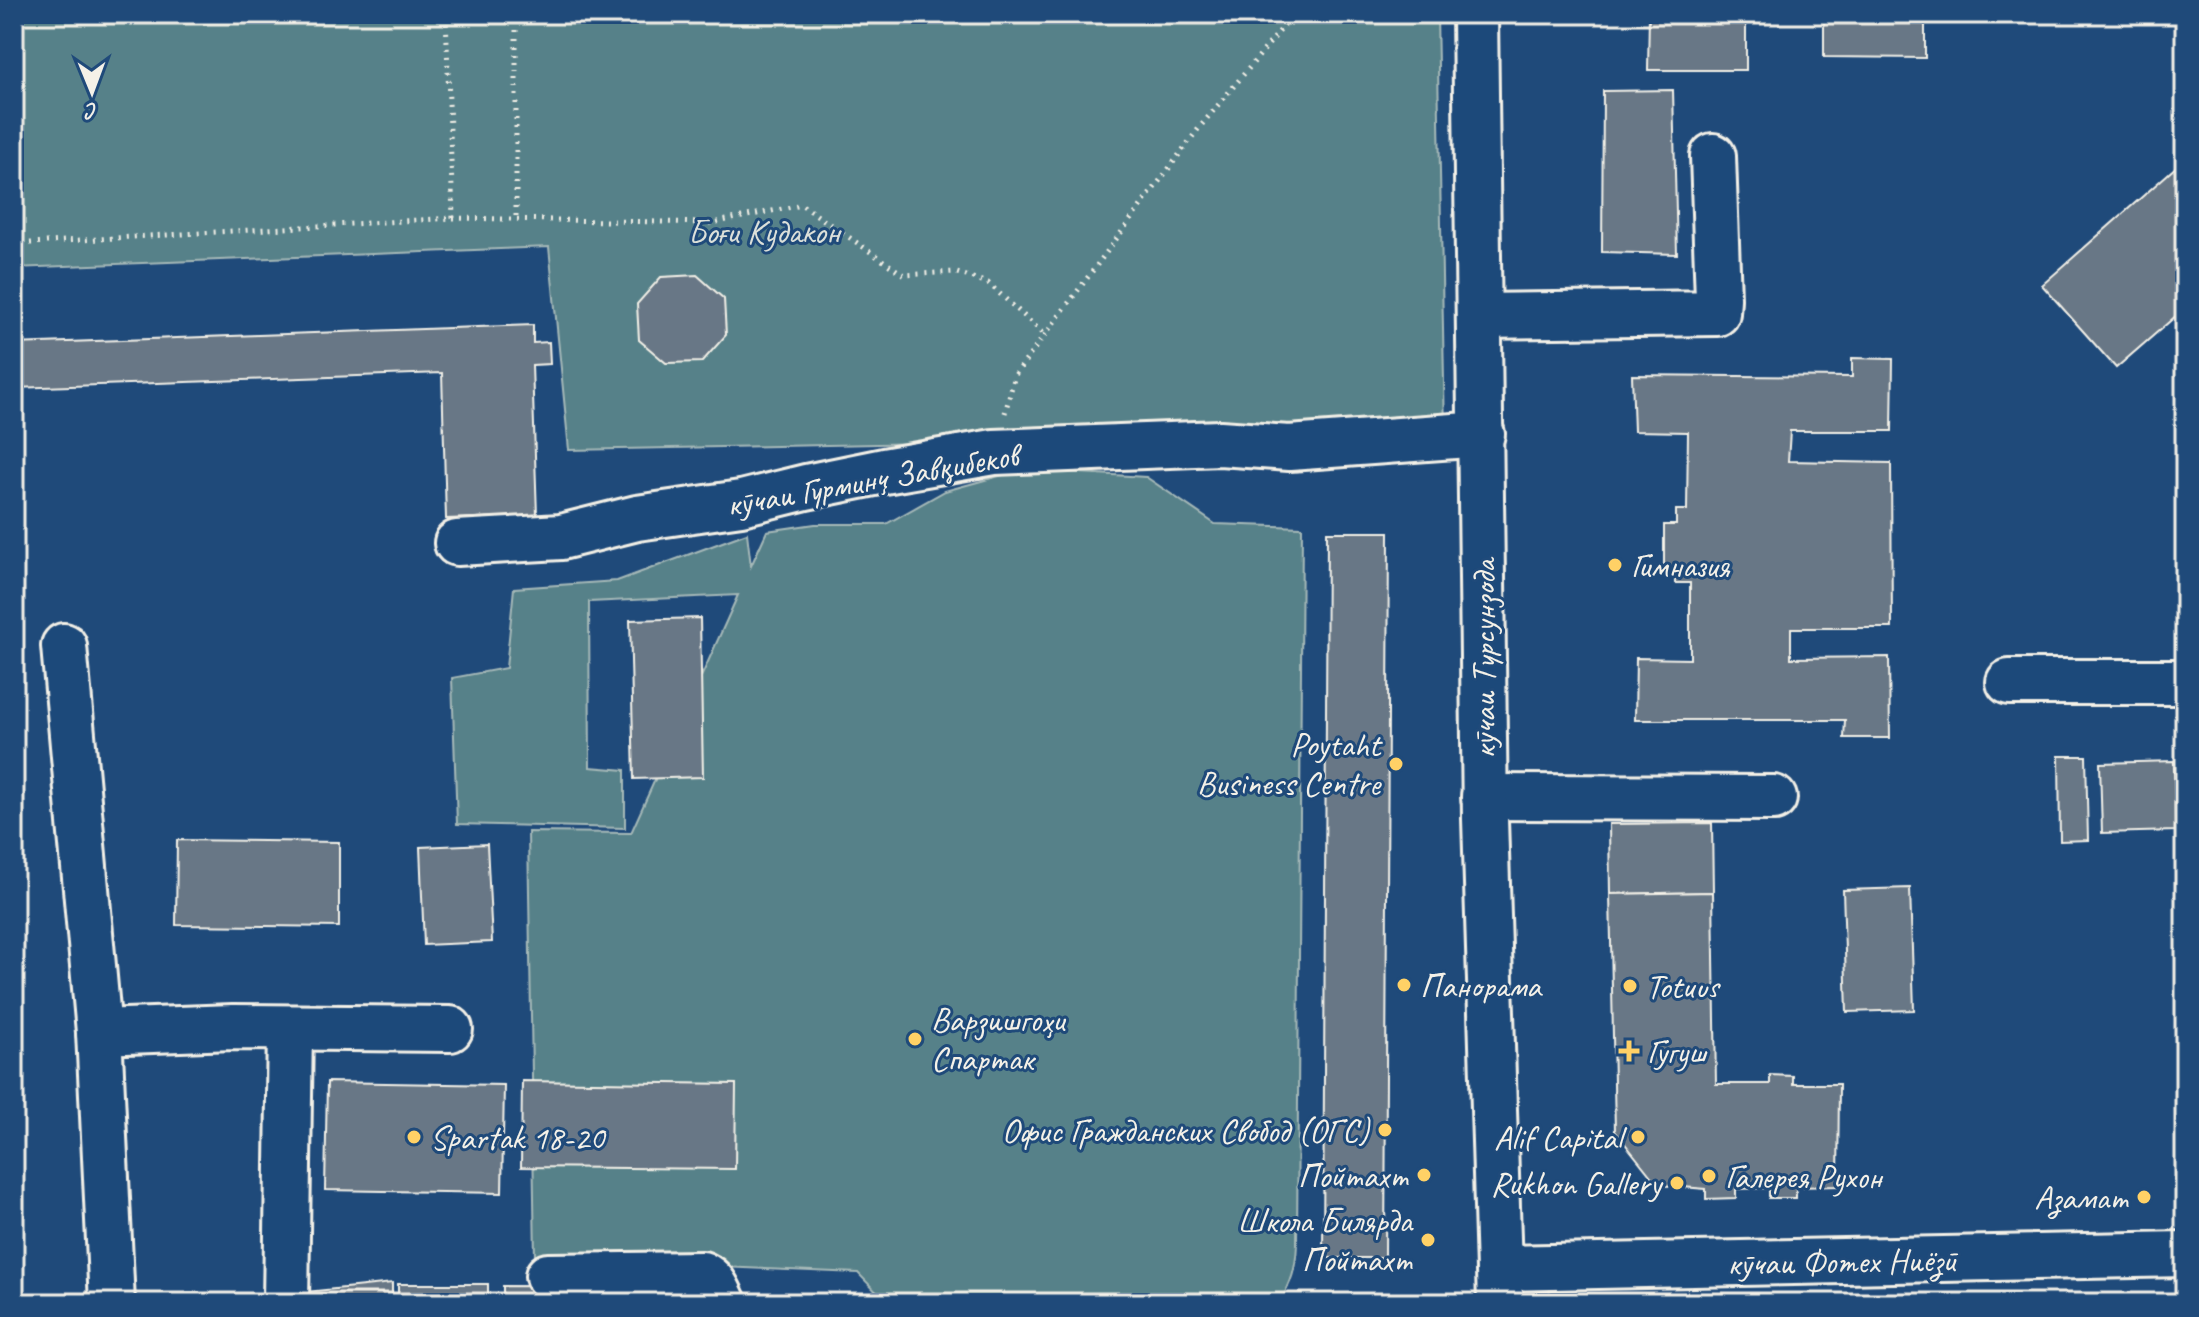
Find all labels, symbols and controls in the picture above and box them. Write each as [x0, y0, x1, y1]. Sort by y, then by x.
north arrow [52, 52, 132, 132]
text: С [83, 97, 98, 125]
park label: Боғи Кудакон [688, 210, 843, 253]
street label: кӯчаи Гурминҷ Завқибеков [723, 432, 1028, 526]
place label: Гимназия [1631, 544, 1731, 587]
street label: кӯчаи Турсунзода [1462, 556, 1505, 759]
marker: Гимназия [1606, 556, 1624, 574]
place label: Poytaht Business Centre [1197, 723, 1384, 805]
marker: Poytaht Business Centre [1387, 755, 1405, 773]
place label: Панорама [1420, 964, 1543, 1007]
place label: Totuus [1646, 965, 1721, 1008]
marker: Панорама [1395, 976, 1413, 994]
marker: Totuus [1621, 977, 1639, 995]
place label: Варзишгоҳи Спартак [931, 998, 1067, 1080]
marker: Варзишгоҳи Спартак [906, 1030, 924, 1048]
place label: Гугуш [1647, 1030, 1708, 1073]
marker: Гугуш [1618, 1040, 1640, 1062]
place label: Офис Гражданских Свобод (ОГС) [1002, 1109, 1371, 1152]
place label: Spartak 18-20 [430, 1116, 607, 1159]
place label: Alif Capital [1494, 1116, 1628, 1159]
marker: Офис Гражданских Свобод (ОГС) [1376, 1121, 1394, 1139]
marker: Spartak 18-20 [405, 1128, 423, 1146]
marker: Alif Capital [1629, 1128, 1647, 1146]
place label: Пойтахт [1298, 1154, 1409, 1197]
place label: Галерея Рухон [1725, 1155, 1884, 1198]
place label: Rukhon Gallery [1491, 1162, 1663, 1205]
marker: Пойтахт [1415, 1166, 1433, 1184]
marker: Галерея Рухон [1700, 1167, 1718, 1185]
marker: Rukhon Gallery [1668, 1174, 1686, 1192]
place label: Азамат [2034, 1176, 2129, 1219]
marker: Азамат [2135, 1188, 2153, 1206]
place label: Школа Билярда Пойтахт [1237, 1199, 1414, 1281]
marker: Школа Билярда Пойтахт [1419, 1231, 1437, 1249]
street label: кӯчаи Фотех Ниёзӣ [1727, 1238, 1960, 1285]

